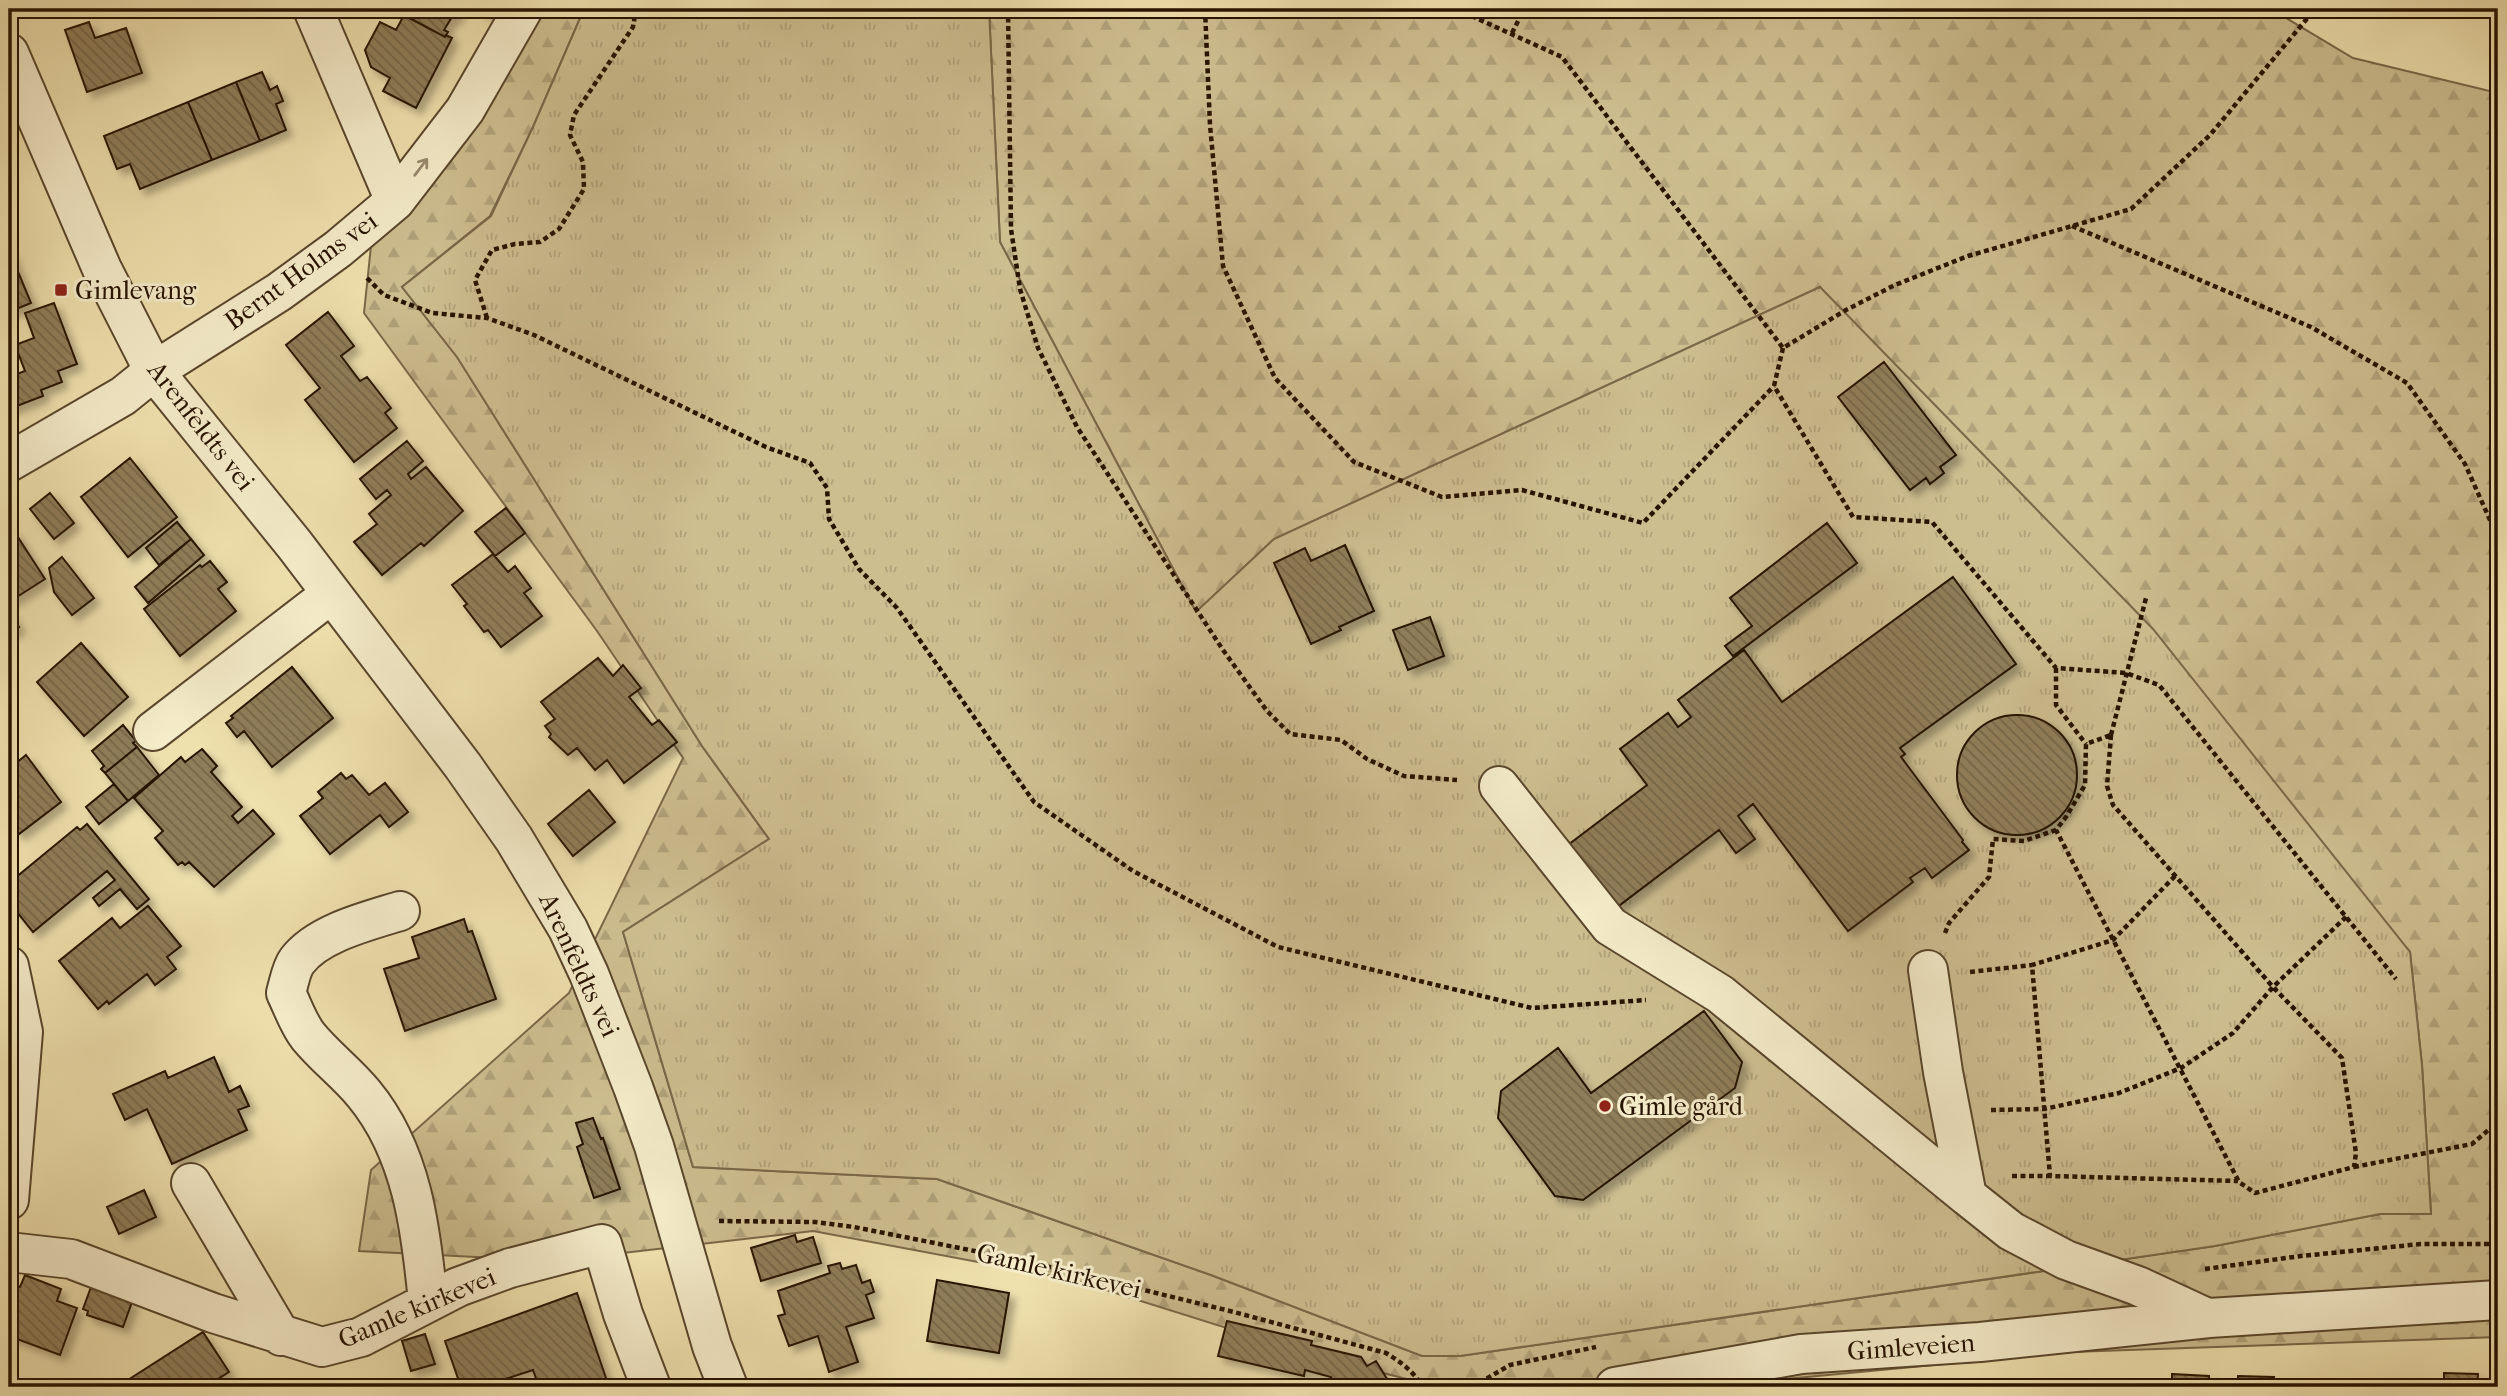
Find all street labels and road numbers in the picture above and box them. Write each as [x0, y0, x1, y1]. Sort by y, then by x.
street label: Bernt Holms vei [219, 205, 384, 337]
street label: Arenfeldts vei [140, 354, 261, 497]
street label: Arenfeldts vei [532, 887, 626, 1042]
street label: Gamle kirkevei [974, 1237, 1145, 1305]
street label: Gamle kirkevei [334, 1261, 501, 1355]
street label: Gimleveien [1846, 1327, 1976, 1367]

